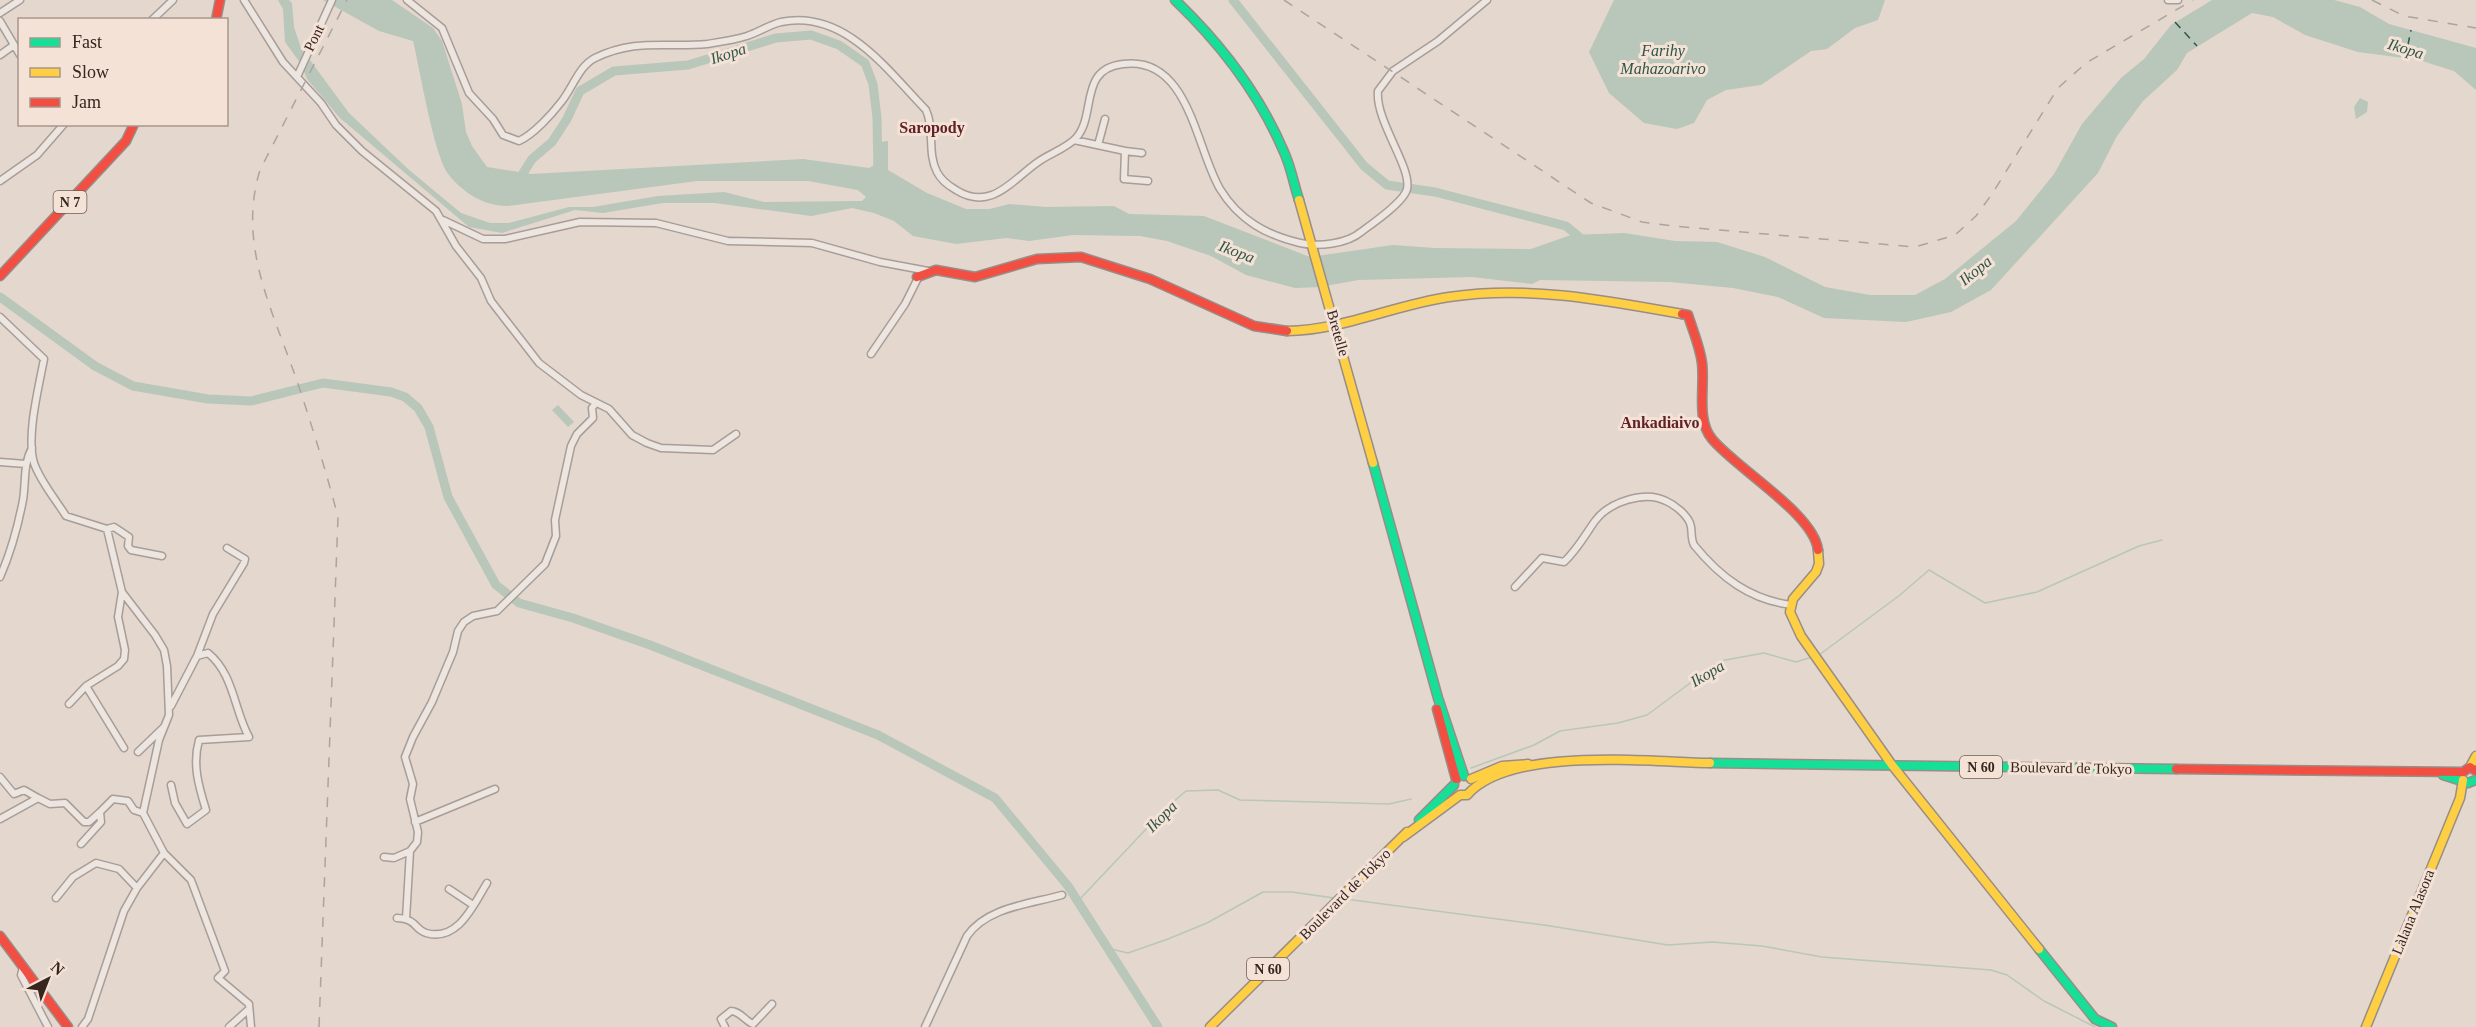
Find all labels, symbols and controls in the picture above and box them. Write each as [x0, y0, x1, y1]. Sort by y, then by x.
legend [18, 18, 228, 126]
street label: Pont [301, 21, 328, 54]
text: Fast [72, 32, 102, 52]
water label: Ikopa [2385, 35, 2426, 63]
water label: Ikopa [707, 40, 748, 68]
water label: Farihy Mahazoarivo [1619, 42, 1706, 77]
text: Slow [72, 62, 109, 82]
text: Jam [72, 92, 101, 112]
district label: Saropody [899, 119, 965, 137]
road number: N 7 [54, 191, 86, 213]
water label: Ikopa [1215, 237, 1257, 267]
water label: Ikopa [1955, 252, 1995, 290]
street label: Bretelle [1324, 308, 1352, 358]
district label: Ankadiaivo [1620, 414, 1700, 431]
water label: Ikopa [1686, 657, 1728, 691]
road number: N 60 [1960, 756, 2002, 778]
street label: Boulevard de Tokyo [2010, 759, 2132, 777]
water label: Ikopa [1142, 797, 1181, 837]
street label: Boulevard de Tokyo [1296, 845, 1394, 943]
street label: Làlana Alasora [2389, 867, 2437, 957]
north arrow [18, 949, 78, 1009]
text: N [48, 958, 68, 979]
road number: N 60 [1247, 958, 1289, 980]

